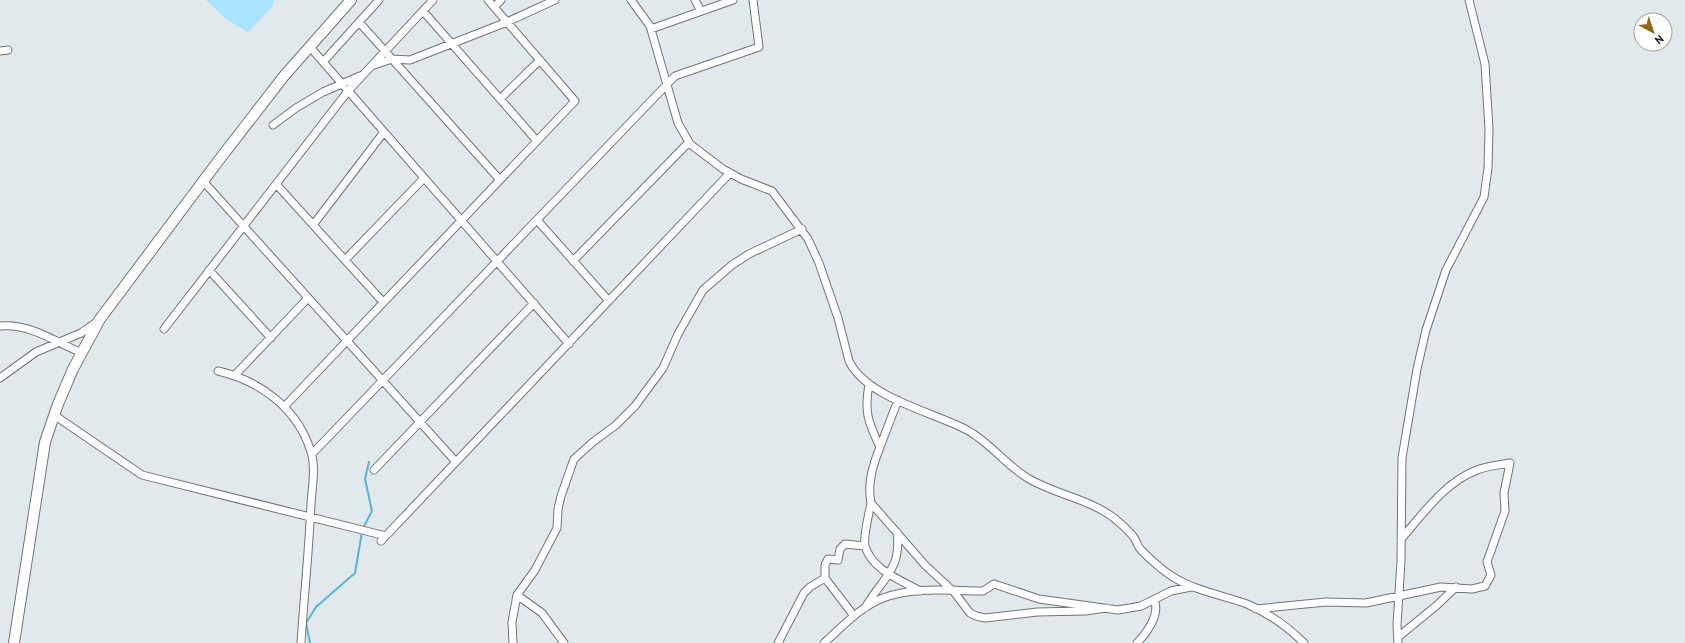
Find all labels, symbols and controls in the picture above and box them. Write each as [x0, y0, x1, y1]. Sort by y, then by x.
north arrow [1633, 12, 1673, 52]
text: N [1652, 32, 1667, 47]

